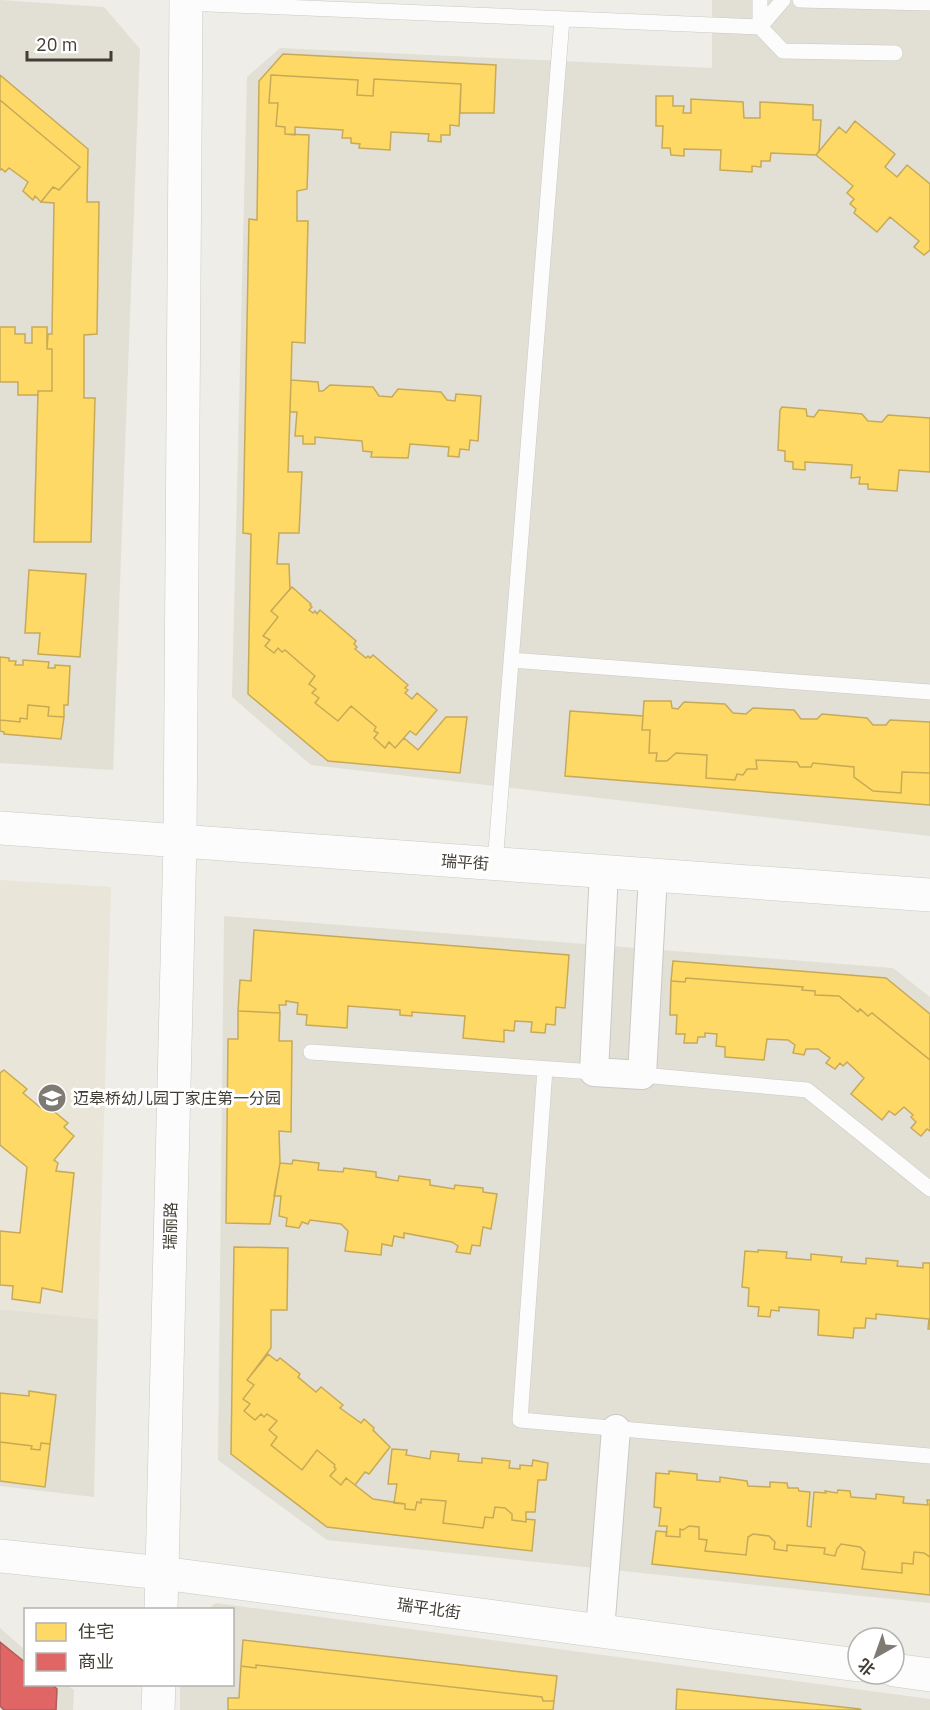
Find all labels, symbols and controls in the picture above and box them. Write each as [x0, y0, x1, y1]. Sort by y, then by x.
scale bar [27, 24, 111, 62]
text: 20 m [36, 33, 78, 56]
street label: 瑞平街 [440, 850, 490, 874]
school or university icon: 迈皋桥幼儿园丁家庄第一分园 [36, 1082, 68, 1114]
place label: 迈皋桥幼儿园丁家庄第一分园 [73, 1088, 281, 1108]
street label: 瑞丽路 [160, 1202, 180, 1250]
street label: 瑞平北街 [396, 1594, 462, 1622]
legend [24, 1608, 234, 1686]
text: 住宅 [78, 1620, 114, 1643]
north arrow [846, 1626, 906, 1686]
text: 商业 [78, 1650, 114, 1673]
text: 北 [854, 1655, 879, 1680]

